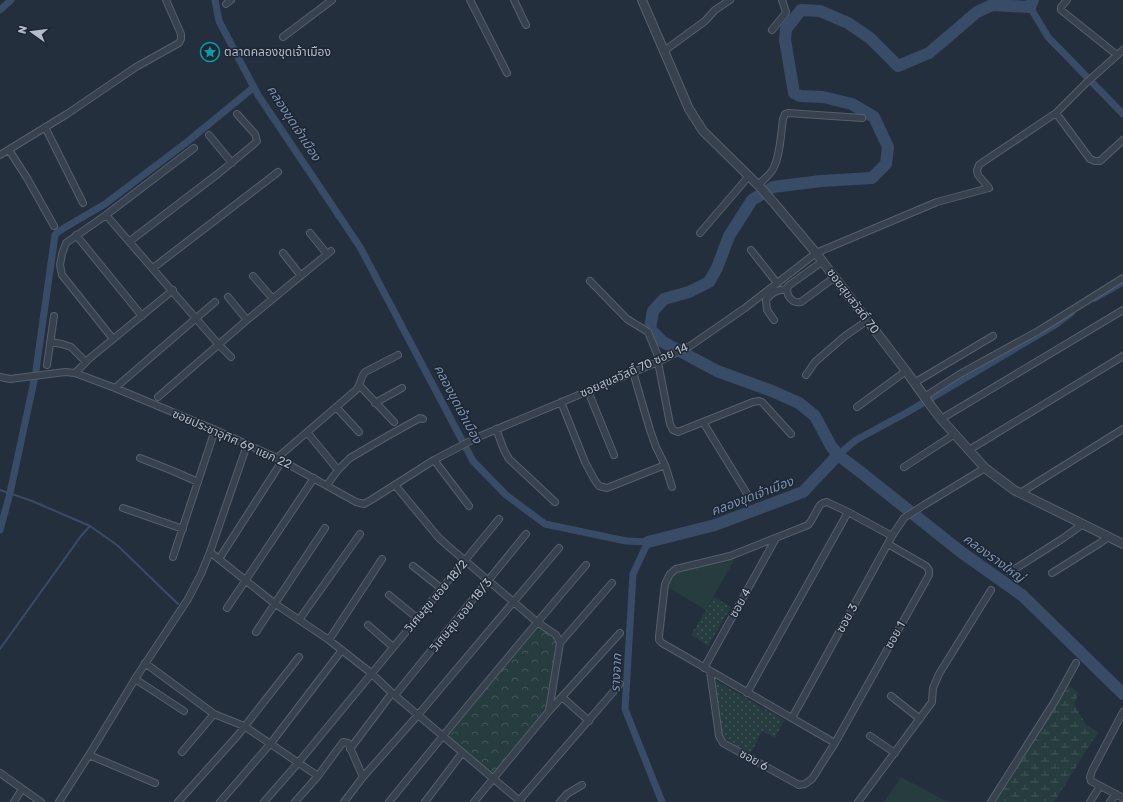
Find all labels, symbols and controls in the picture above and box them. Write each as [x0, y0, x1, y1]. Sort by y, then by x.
north arrow [12, 12, 52, 52]
text: N [16, 24, 30, 35]
place icon: ตลาดคลองขุดเจ้าเมือง [199, 41, 221, 63]
place label: ตลาดคลองขุดเจ้าเมือง [224, 45, 331, 59]
water label: คลองขุดเจ้าเมือง [263, 82, 325, 165]
street label: ซอยสุขสวัสดิ์ 70 [824, 266, 882, 336]
street label: ซอยสุขสวัสดิ์ 70 ซอย 14 [578, 339, 691, 400]
water label: คลองขุดเจ้าเมือง [430, 362, 485, 447]
street label: ซอยประชาอุทิศ 69 แยก 22 [170, 406, 294, 472]
water label: คลองขุดเจ้าเมือง [709, 473, 797, 520]
water label: คลองรางใหญ่ [961, 531, 1029, 586]
street label: วิเศษสุข ซอย 18/2 [401, 557, 470, 636]
street label: วิเศษสุข ซอย 18/3 [427, 576, 495, 655]
street label: ซอย 4 [726, 586, 754, 620]
street label: ซอย 3 [833, 601, 861, 635]
street label: ซอย 1 [882, 619, 908, 651]
water label: รางจาก [607, 652, 625, 693]
street label: ซอย 6 [737, 746, 771, 774]

